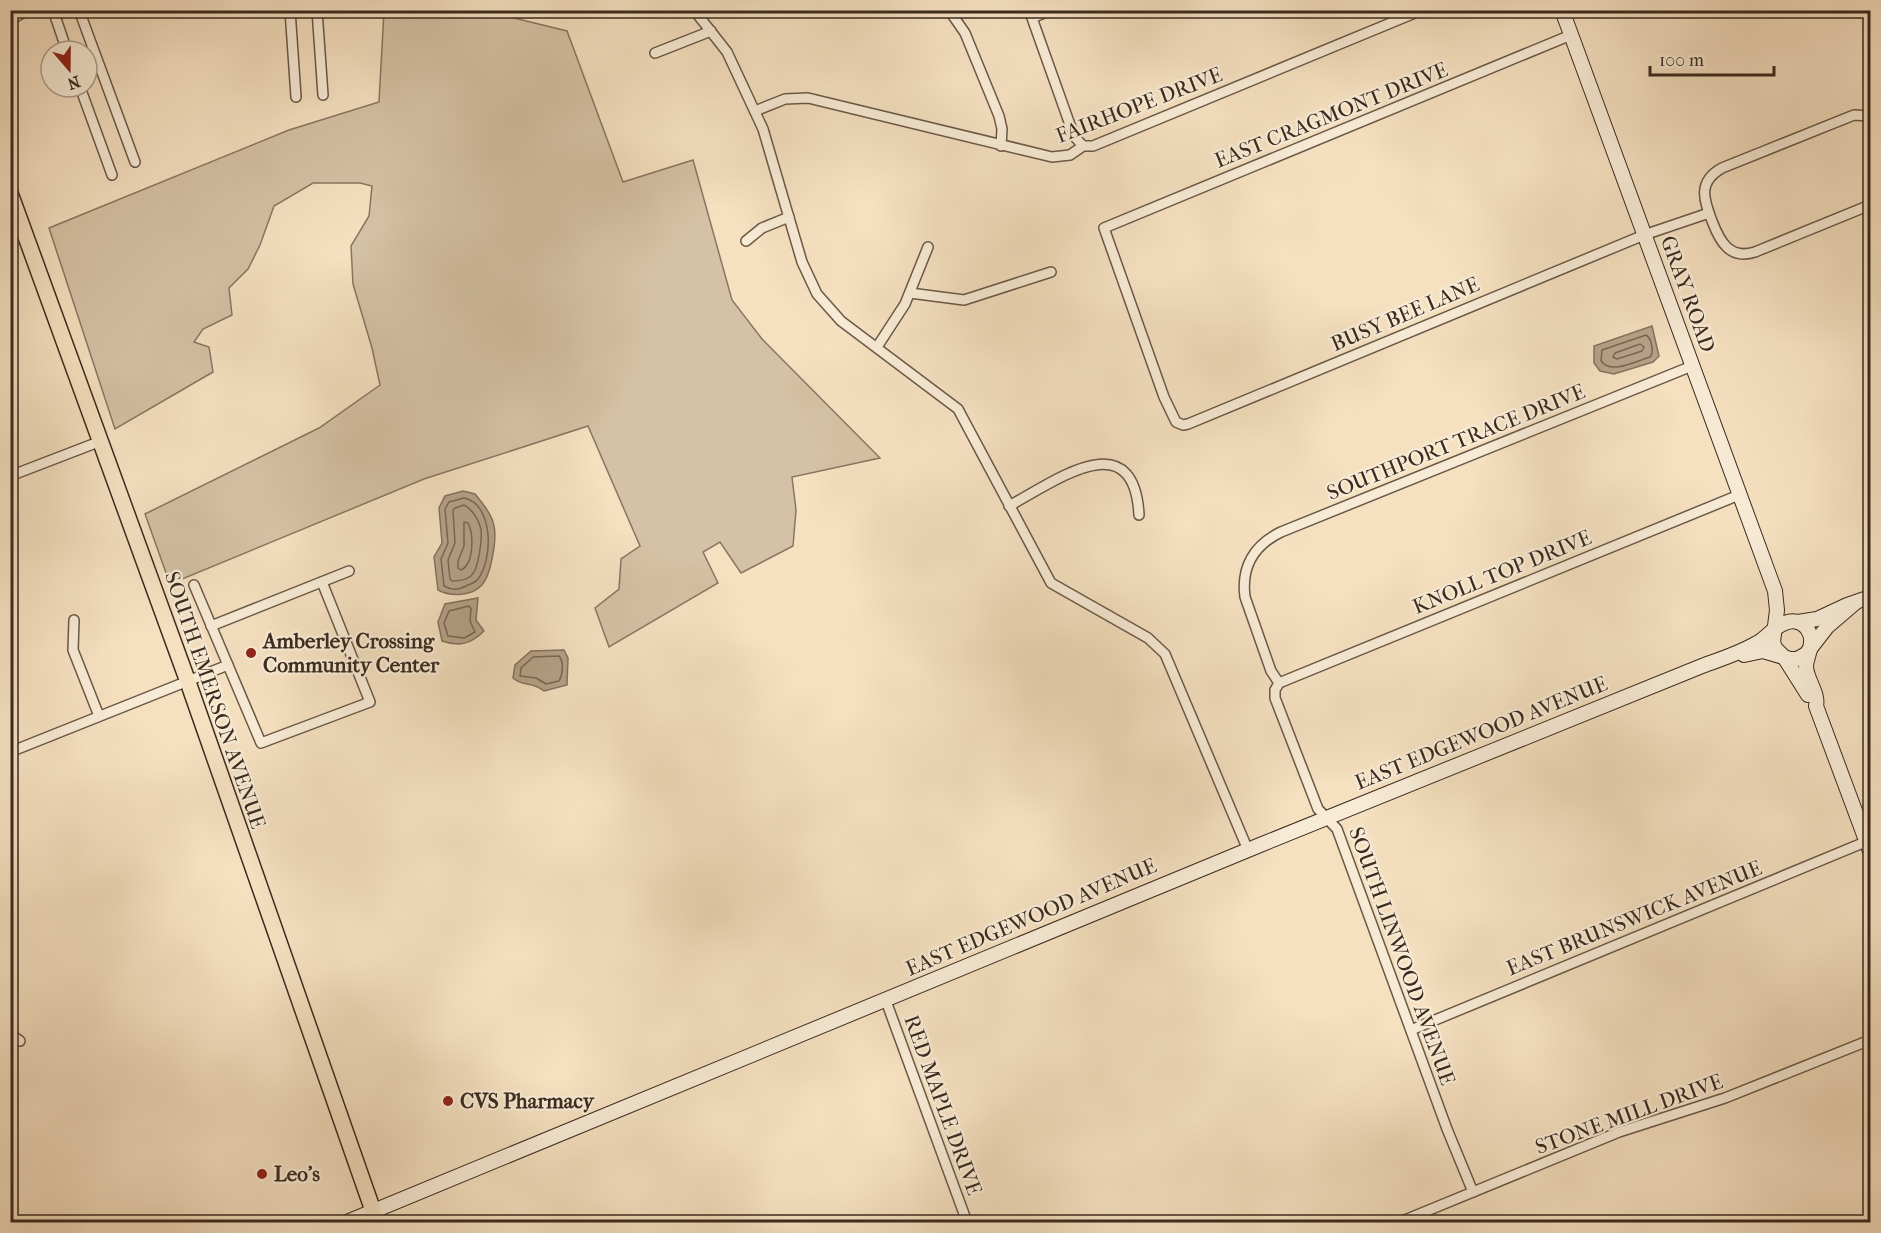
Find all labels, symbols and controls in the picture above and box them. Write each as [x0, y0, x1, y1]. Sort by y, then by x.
north arrow [39, 39, 99, 99]
scale bar [1650, 39, 1774, 77]
text: 100 m [1659, 50, 1704, 71]
street label: EAST CRAGMONT DRIVE [1211, 57, 1451, 173]
street label: FAIRHOPE DRIVE [1052, 62, 1226, 148]
text: N [64, 72, 83, 94]
street label: GRAY ROAD [1656, 232, 1720, 356]
street label: BUSY BEE LANE [1327, 272, 1483, 356]
street label: SOUTHPORT TRACE DRIVE [1323, 379, 1589, 505]
street label: KNOLL TOP DRIVE [1409, 525, 1595, 619]
street label: SOUTH EMERSON AVENUE [160, 568, 270, 832]
place label: Amberley Crossing Community Center [261, 629, 440, 677]
marker: Amberley Crossing Community Center [244, 646, 258, 660]
street label: EAST EDGEWOOD AVENUE [1351, 671, 1611, 795]
street label: SOUTH LINWOOD AVENUE [1344, 824, 1460, 1089]
street label: EAST EDGEWOOD AVENUE [902, 853, 1160, 981]
street label: EAST BRUNSWICK AVENUE [1503, 856, 1765, 980]
street label: RED MAPLE DRIVE [899, 1012, 987, 1198]
street label: STONE MILL DRIVE [1532, 1069, 1726, 1159]
place label: CVS Pharmacy [460, 1089, 596, 1113]
marker: CVS Pharmacy [441, 1094, 455, 1108]
place label: Leo's [274, 1162, 320, 1186]
marker: Leo's [255, 1167, 269, 1181]

